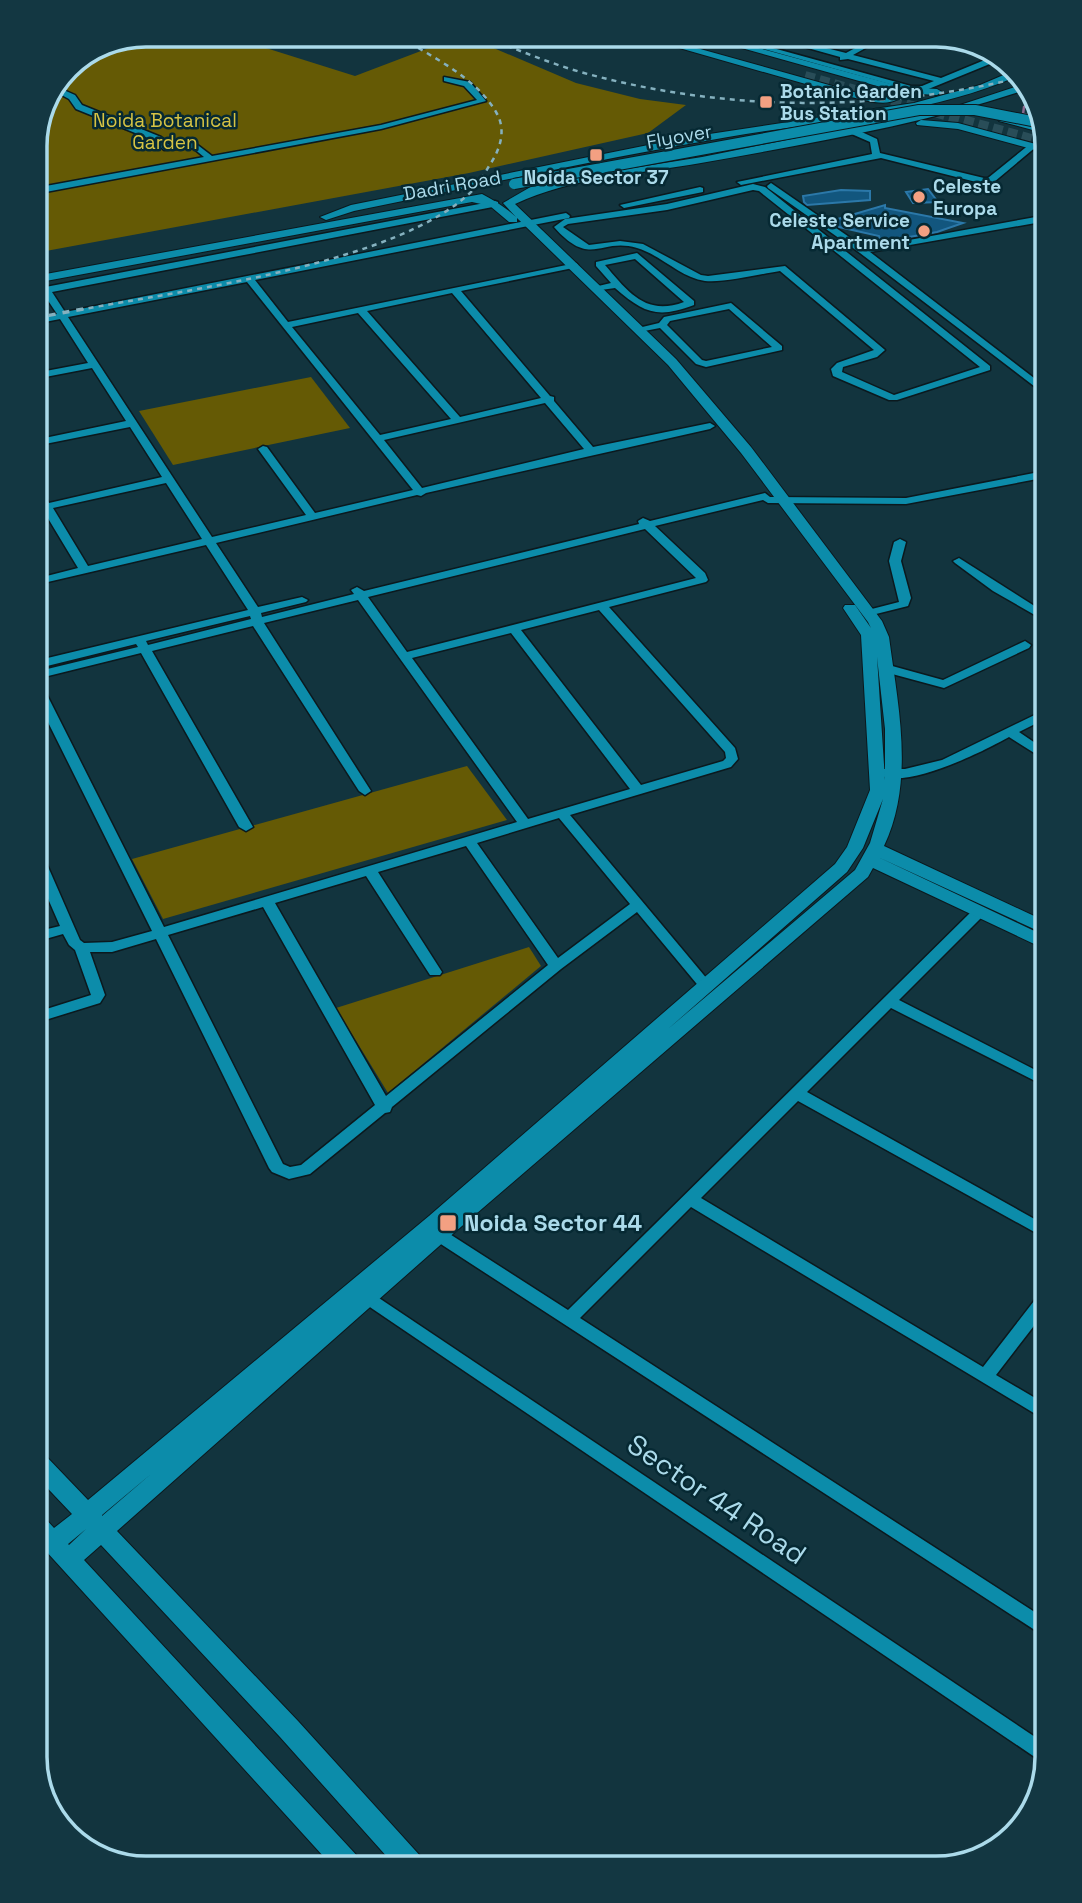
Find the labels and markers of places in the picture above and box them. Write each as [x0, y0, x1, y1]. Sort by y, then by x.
place label: Botanic Garden Bus Station [780, 79, 922, 126]
marker: Botanic Garden Bus Station [758, 94, 774, 110]
marker: Noida Sector 37 [588, 147, 604, 163]
place label: Noida Sector 37 [523, 165, 669, 190]
place label: Celeste Europa [933, 174, 1001, 221]
marker: Celeste Europa [911, 189, 927, 205]
place label: Celeste Service Apartment [769, 208, 910, 255]
marker: Celeste Service Apartment [916, 223, 932, 239]
place label: Noida Sector 44 [464, 1208, 642, 1238]
marker: Noida Sector 44 [438, 1213, 458, 1233]

